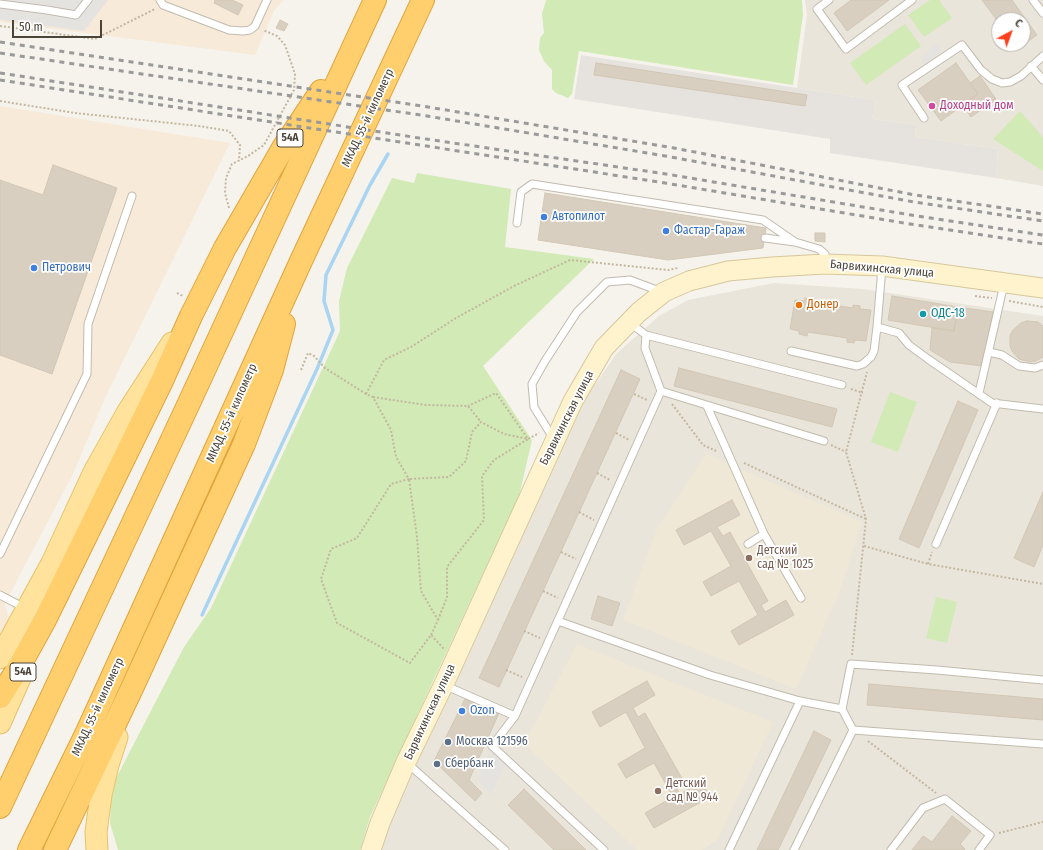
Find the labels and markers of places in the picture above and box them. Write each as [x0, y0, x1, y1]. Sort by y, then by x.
place label: Доходный дом [940, 99, 1014, 113]
marker: Доходный дом [927, 101, 937, 111]
place label: Автопилот [552, 210, 605, 224]
marker: Автопилот [539, 212, 549, 222]
place label: Фастар-Гараж [674, 224, 745, 238]
marker: Фастар-Гараж [661, 226, 671, 236]
place label: Петрович [42, 261, 91, 275]
marker: Петрович [29, 263, 39, 273]
place label: Донер [807, 298, 839, 312]
marker: Донер [794, 300, 804, 310]
place label: ОДС-18 [931, 307, 965, 321]
marker: ОДС-18 [918, 309, 928, 319]
place label: Детский сад № 1025 [757, 544, 813, 572]
marker: Детский сад № 1025 [744, 553, 754, 563]
place label: Ozon [470, 704, 495, 718]
marker: Ozon [457, 706, 467, 716]
place label: Москва 121596 [456, 735, 528, 749]
marker: Москва 121596 [443, 737, 453, 747]
place label: Сбербанк [445, 757, 493, 771]
marker: Сбербанк [432, 759, 442, 769]
place label: Детский сад № 944 [666, 777, 718, 805]
marker: Детский сад № 944 [653, 786, 663, 796]

